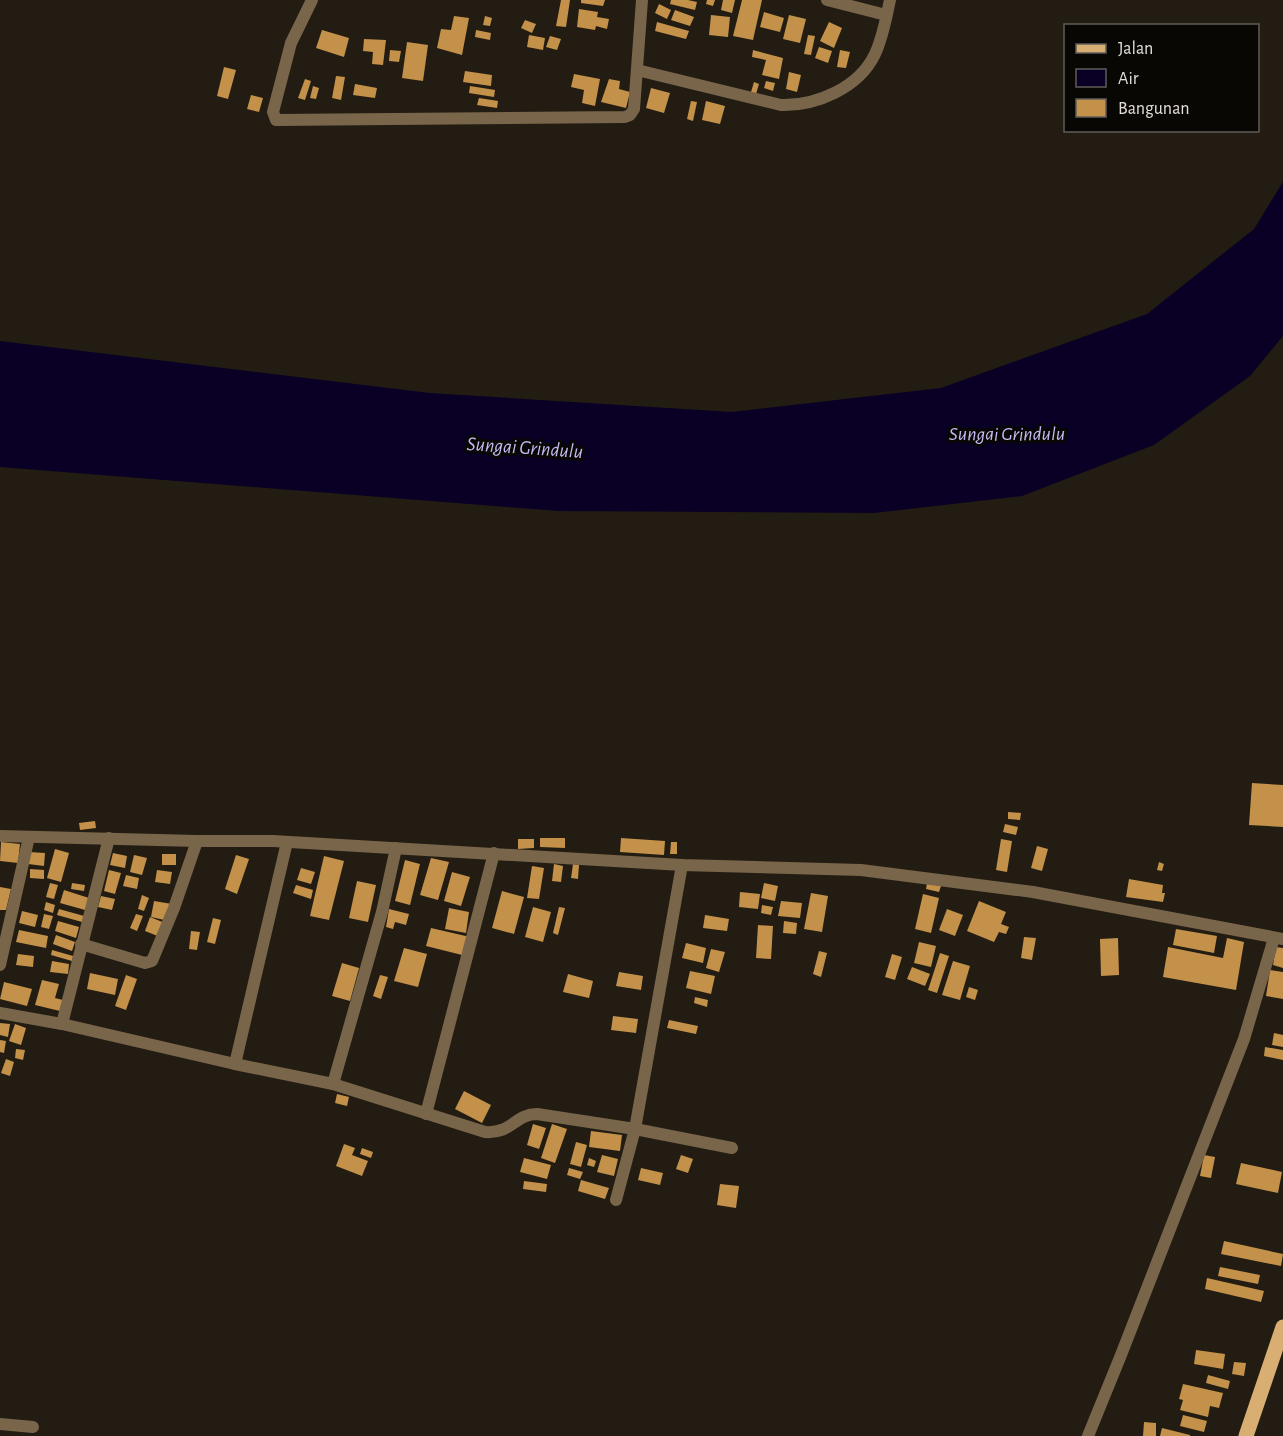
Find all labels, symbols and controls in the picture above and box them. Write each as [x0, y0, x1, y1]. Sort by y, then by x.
legend [1064, 24, 1259, 132]
text: Jalan [1118, 40, 1153, 58]
text: Air [1118, 70, 1139, 88]
text: Bangunan [1118, 100, 1190, 118]
water label: Sungai Grindulu [949, 424, 1065, 444]
water label: Sungai Grindulu [466, 434, 584, 462]

